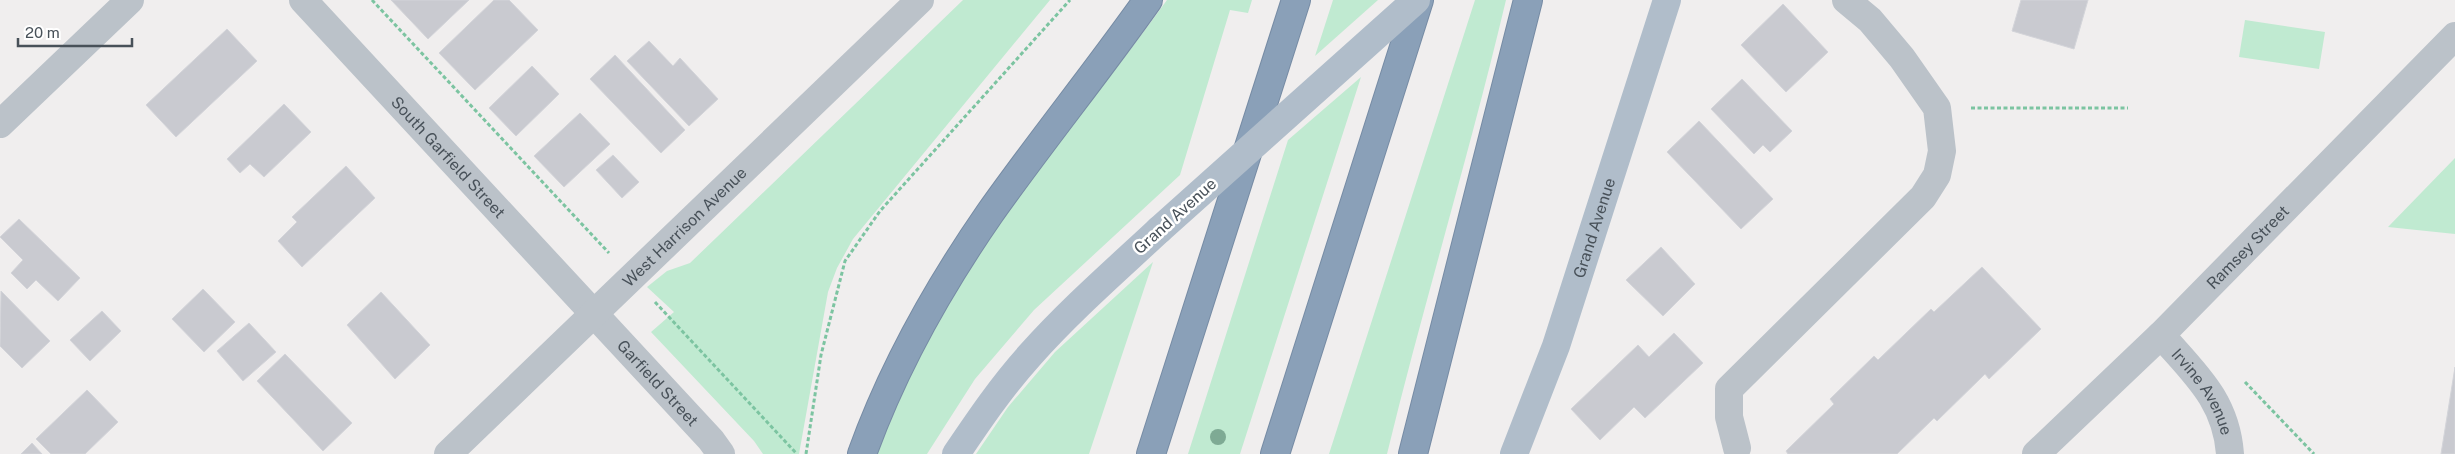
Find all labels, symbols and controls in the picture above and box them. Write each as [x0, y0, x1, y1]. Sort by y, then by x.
scale bar [18, 15, 131, 47]
text: 20 m [25, 24, 60, 41]
street label: South Garfield Street [387, 92, 510, 222]
street label: West Harrison Avenue [619, 163, 750, 290]
street label: Grand Avenue [1130, 174, 1220, 258]
street label: Grand Avenue [1569, 175, 1619, 280]
street label: Ramsey Street [2202, 201, 2293, 293]
street label: Garfield Street [613, 336, 703, 430]
street label: Irvine Avenue [2168, 344, 2236, 437]

